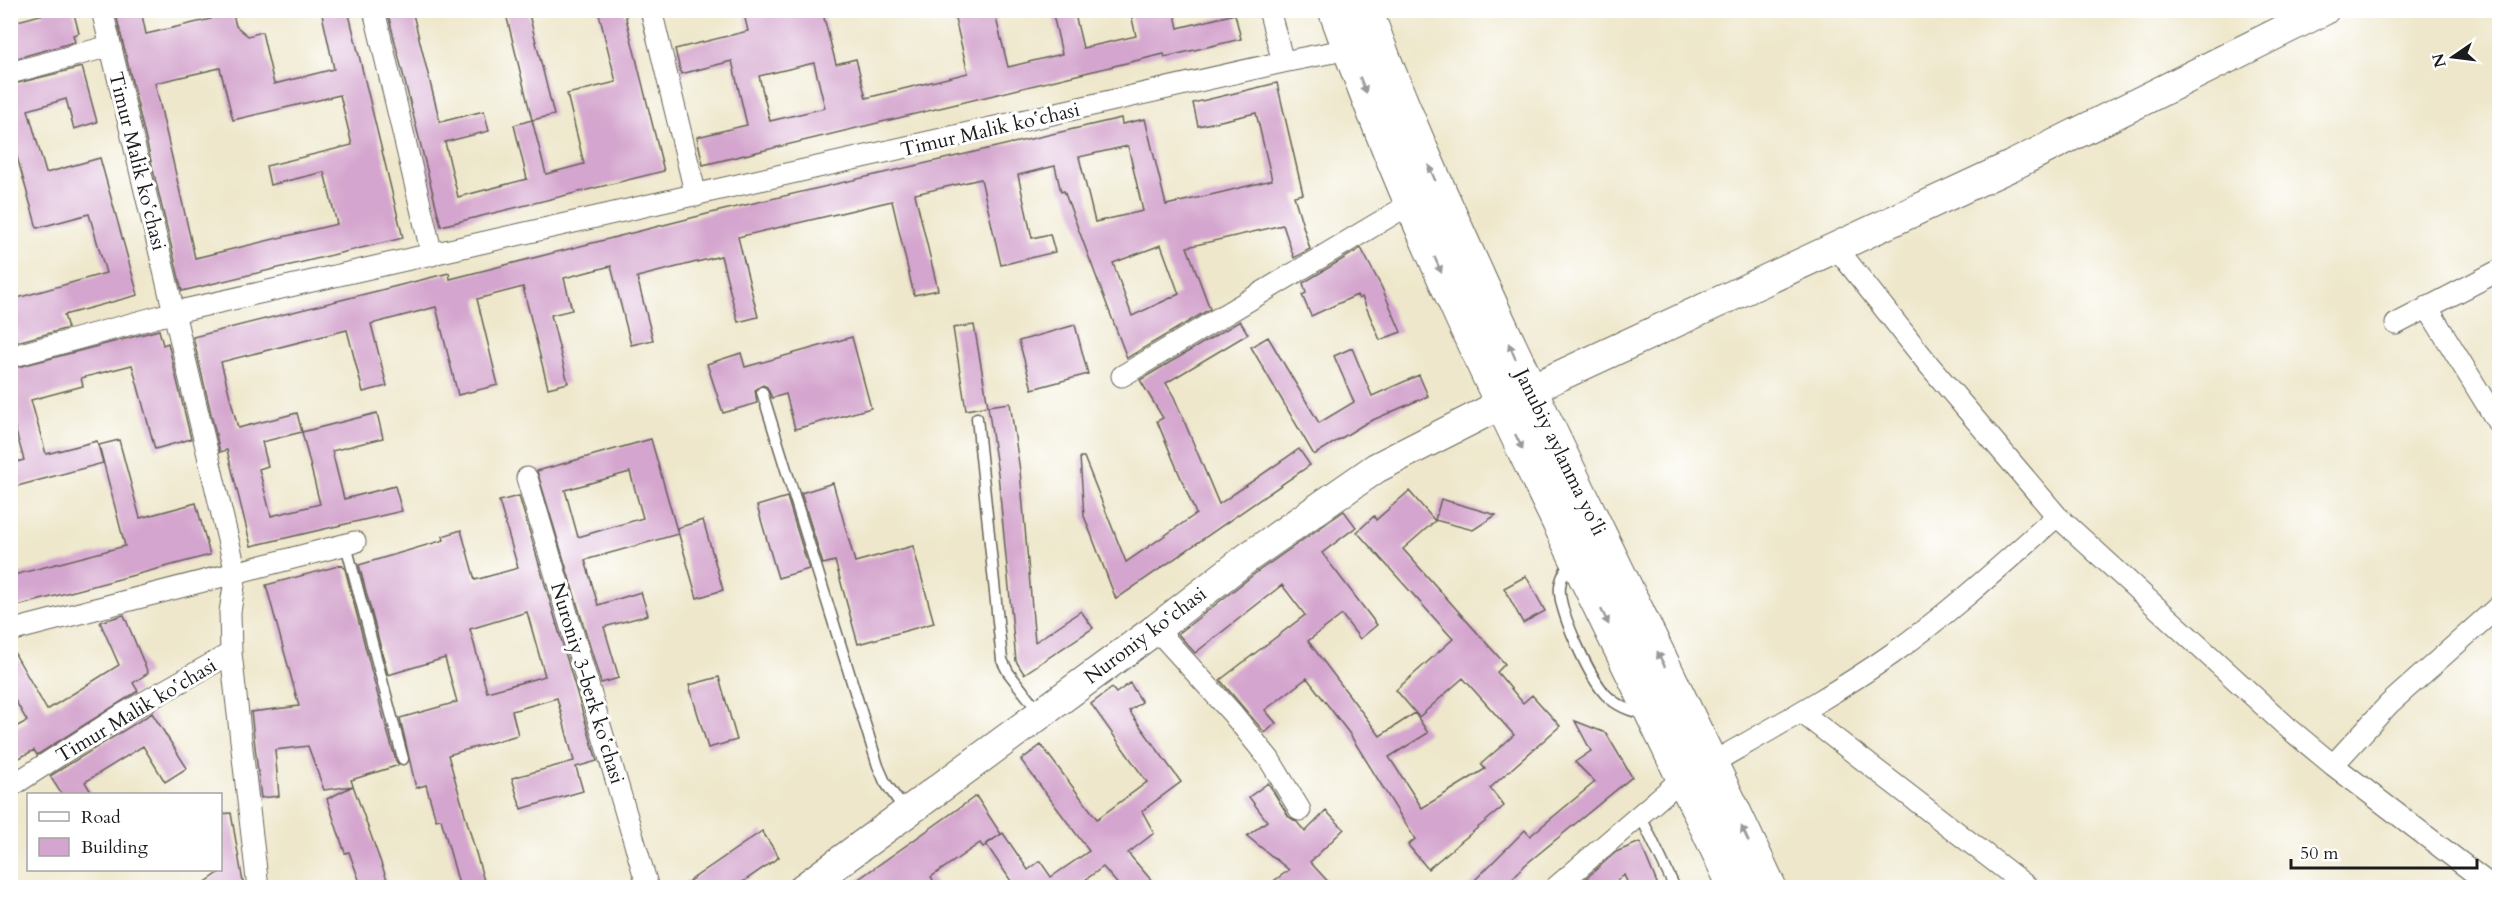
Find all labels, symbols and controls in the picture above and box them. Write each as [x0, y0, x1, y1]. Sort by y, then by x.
north arrow [2423, 27, 2483, 87]
text: N [2427, 51, 2452, 70]
street label: Timur Malik koʻchasi [102, 69, 173, 253]
one-way arrow [1359, 76, 1368, 94]
street label: Timur Malik koʻchasi [898, 96, 1083, 163]
one-way arrow [1427, 164, 1436, 182]
one-way arrow [1433, 256, 1443, 274]
one-way arrow [1506, 342, 1516, 360]
street label: Janubiy aylanma yoʻli [1507, 362, 1613, 540]
one-way arrow [1514, 434, 1524, 451]
street label: Nuroniy 3-berk koʻchasi [544, 579, 631, 787]
street label: Nuroniy koʻchasi [1079, 580, 1212, 690]
one-way arrow [1600, 609, 1610, 626]
one-way arrow [1656, 650, 1666, 667]
street label: Timur Malik koʻchasi [51, 652, 222, 769]
legend [27, 793, 222, 871]
text: Road [81, 805, 121, 830]
one-way arrow [1741, 826, 1750, 843]
scale bar [2291, 832, 2477, 870]
text: Building [81, 835, 149, 860]
text: 50 m [2300, 841, 2339, 866]

